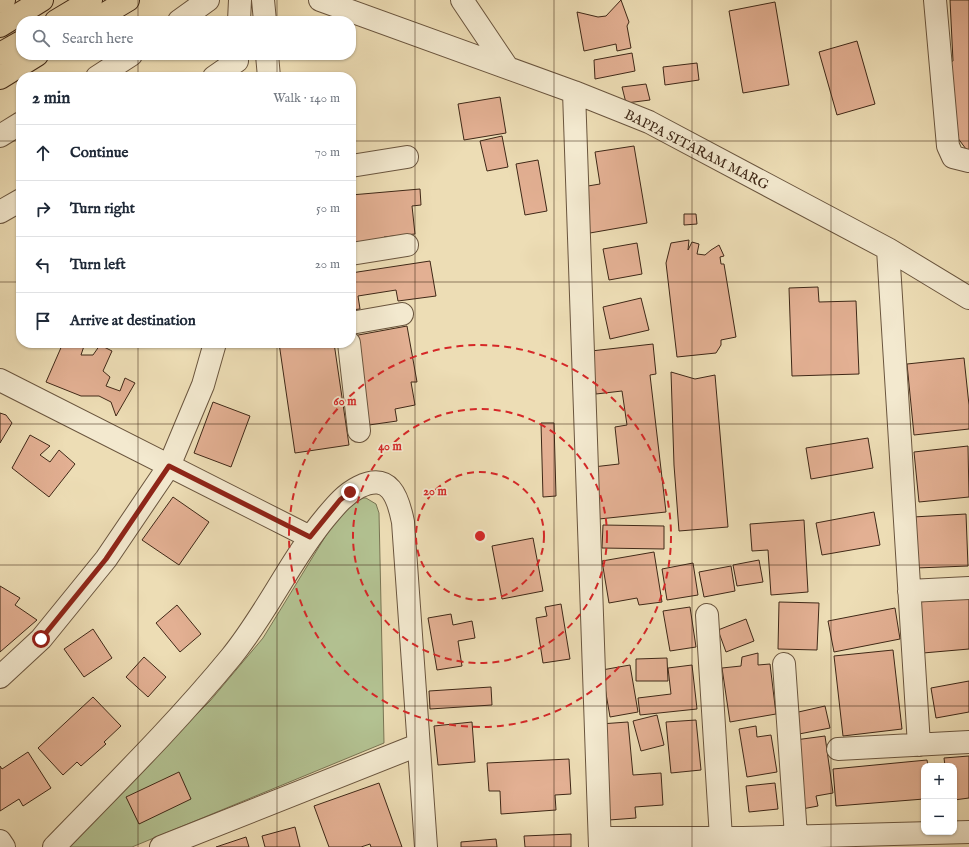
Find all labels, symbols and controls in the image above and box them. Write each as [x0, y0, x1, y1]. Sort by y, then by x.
search box [16, 16, 356, 60]
icon: search [30, 27, 52, 49]
text: Search here [62, 29, 133, 48]
text: 2 min [32, 88, 70, 109]
text: Walk · 140 m [273, 90, 340, 107]
street label: BAPPA SITARAM MARG [621, 106, 773, 195]
icon: ahead [32, 142, 54, 164]
text: Continue [70, 143, 128, 162]
text: 70 m [315, 144, 340, 161]
icon: right [32, 198, 54, 220]
text: Turn right [70, 199, 135, 218]
text: 50 m [316, 200, 340, 217]
icon: left [32, 254, 54, 276]
text: Turn left [70, 255, 126, 274]
text: 20 m [315, 256, 340, 273]
icon: arrive [32, 310, 54, 332]
text: Arrive at destination [70, 311, 196, 330]
text: 60 m [334, 394, 357, 409]
text: 40 m [378, 439, 403, 454]
route end [341, 483, 359, 501]
text: 20 m [423, 484, 447, 499]
centre of rings [473, 529, 487, 543]
route start [32, 630, 50, 648]
map controls [921, 763, 957, 835]
button: + [921, 763, 957, 799]
button: − [921, 799, 957, 835]

